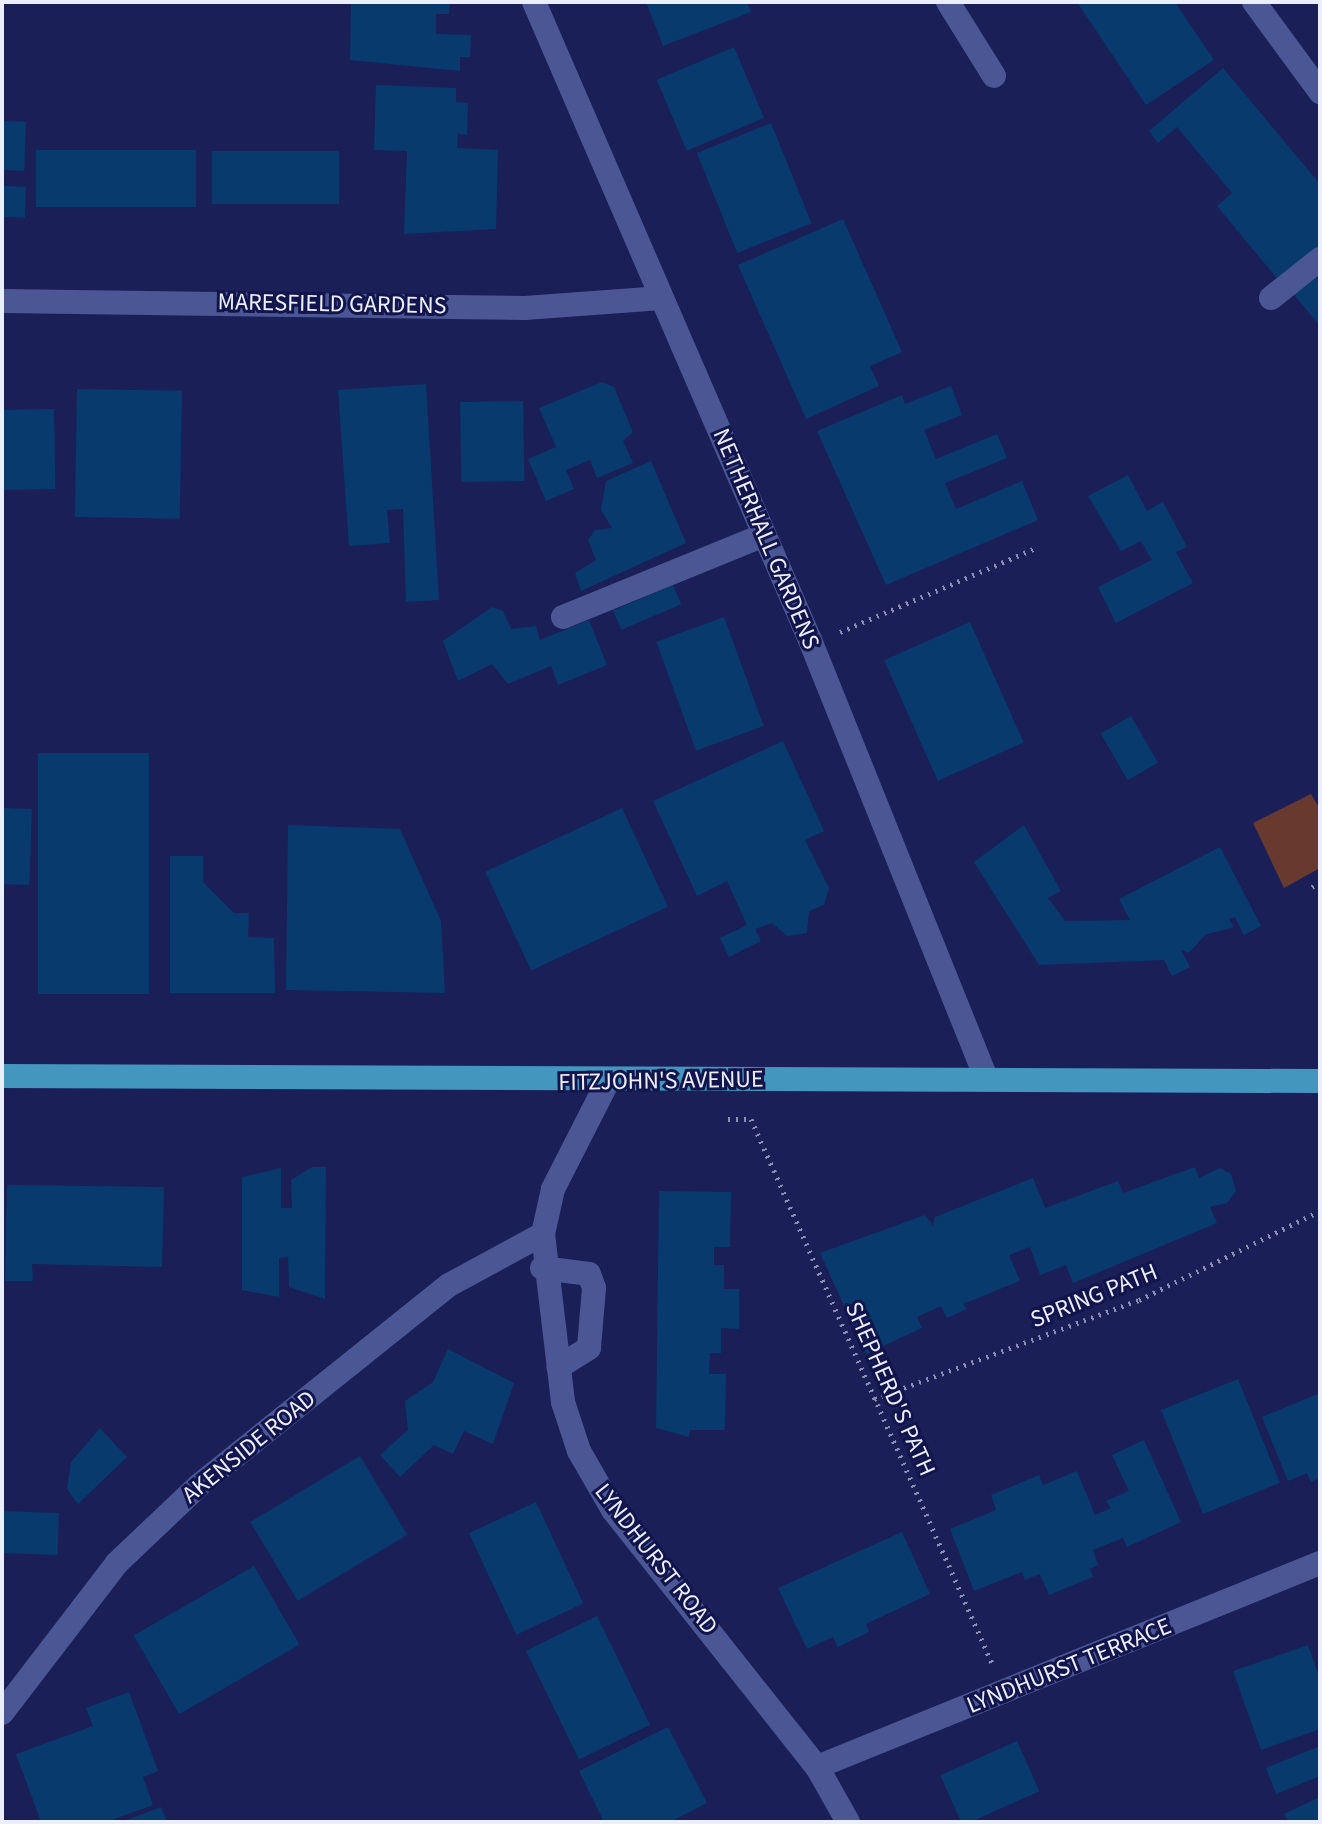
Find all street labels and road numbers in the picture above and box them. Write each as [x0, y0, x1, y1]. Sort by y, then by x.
street label: MARESFIELD GARDENS [217, 288, 447, 320]
street label: NETHERHALL GARDENS [706, 424, 826, 654]
street label: FITZJOHN'S AVENUE [558, 1065, 764, 1097]
street label: SPRING PATH [1026, 1258, 1162, 1334]
street label: SHEPHERD'S PATH [839, 1298, 941, 1480]
street label: AKENSIDE ROAD [176, 1384, 322, 1510]
street label: LYNDHURST ROAD [588, 1478, 724, 1640]
street label: LYNDHURST TERRACE [963, 1612, 1175, 1720]

